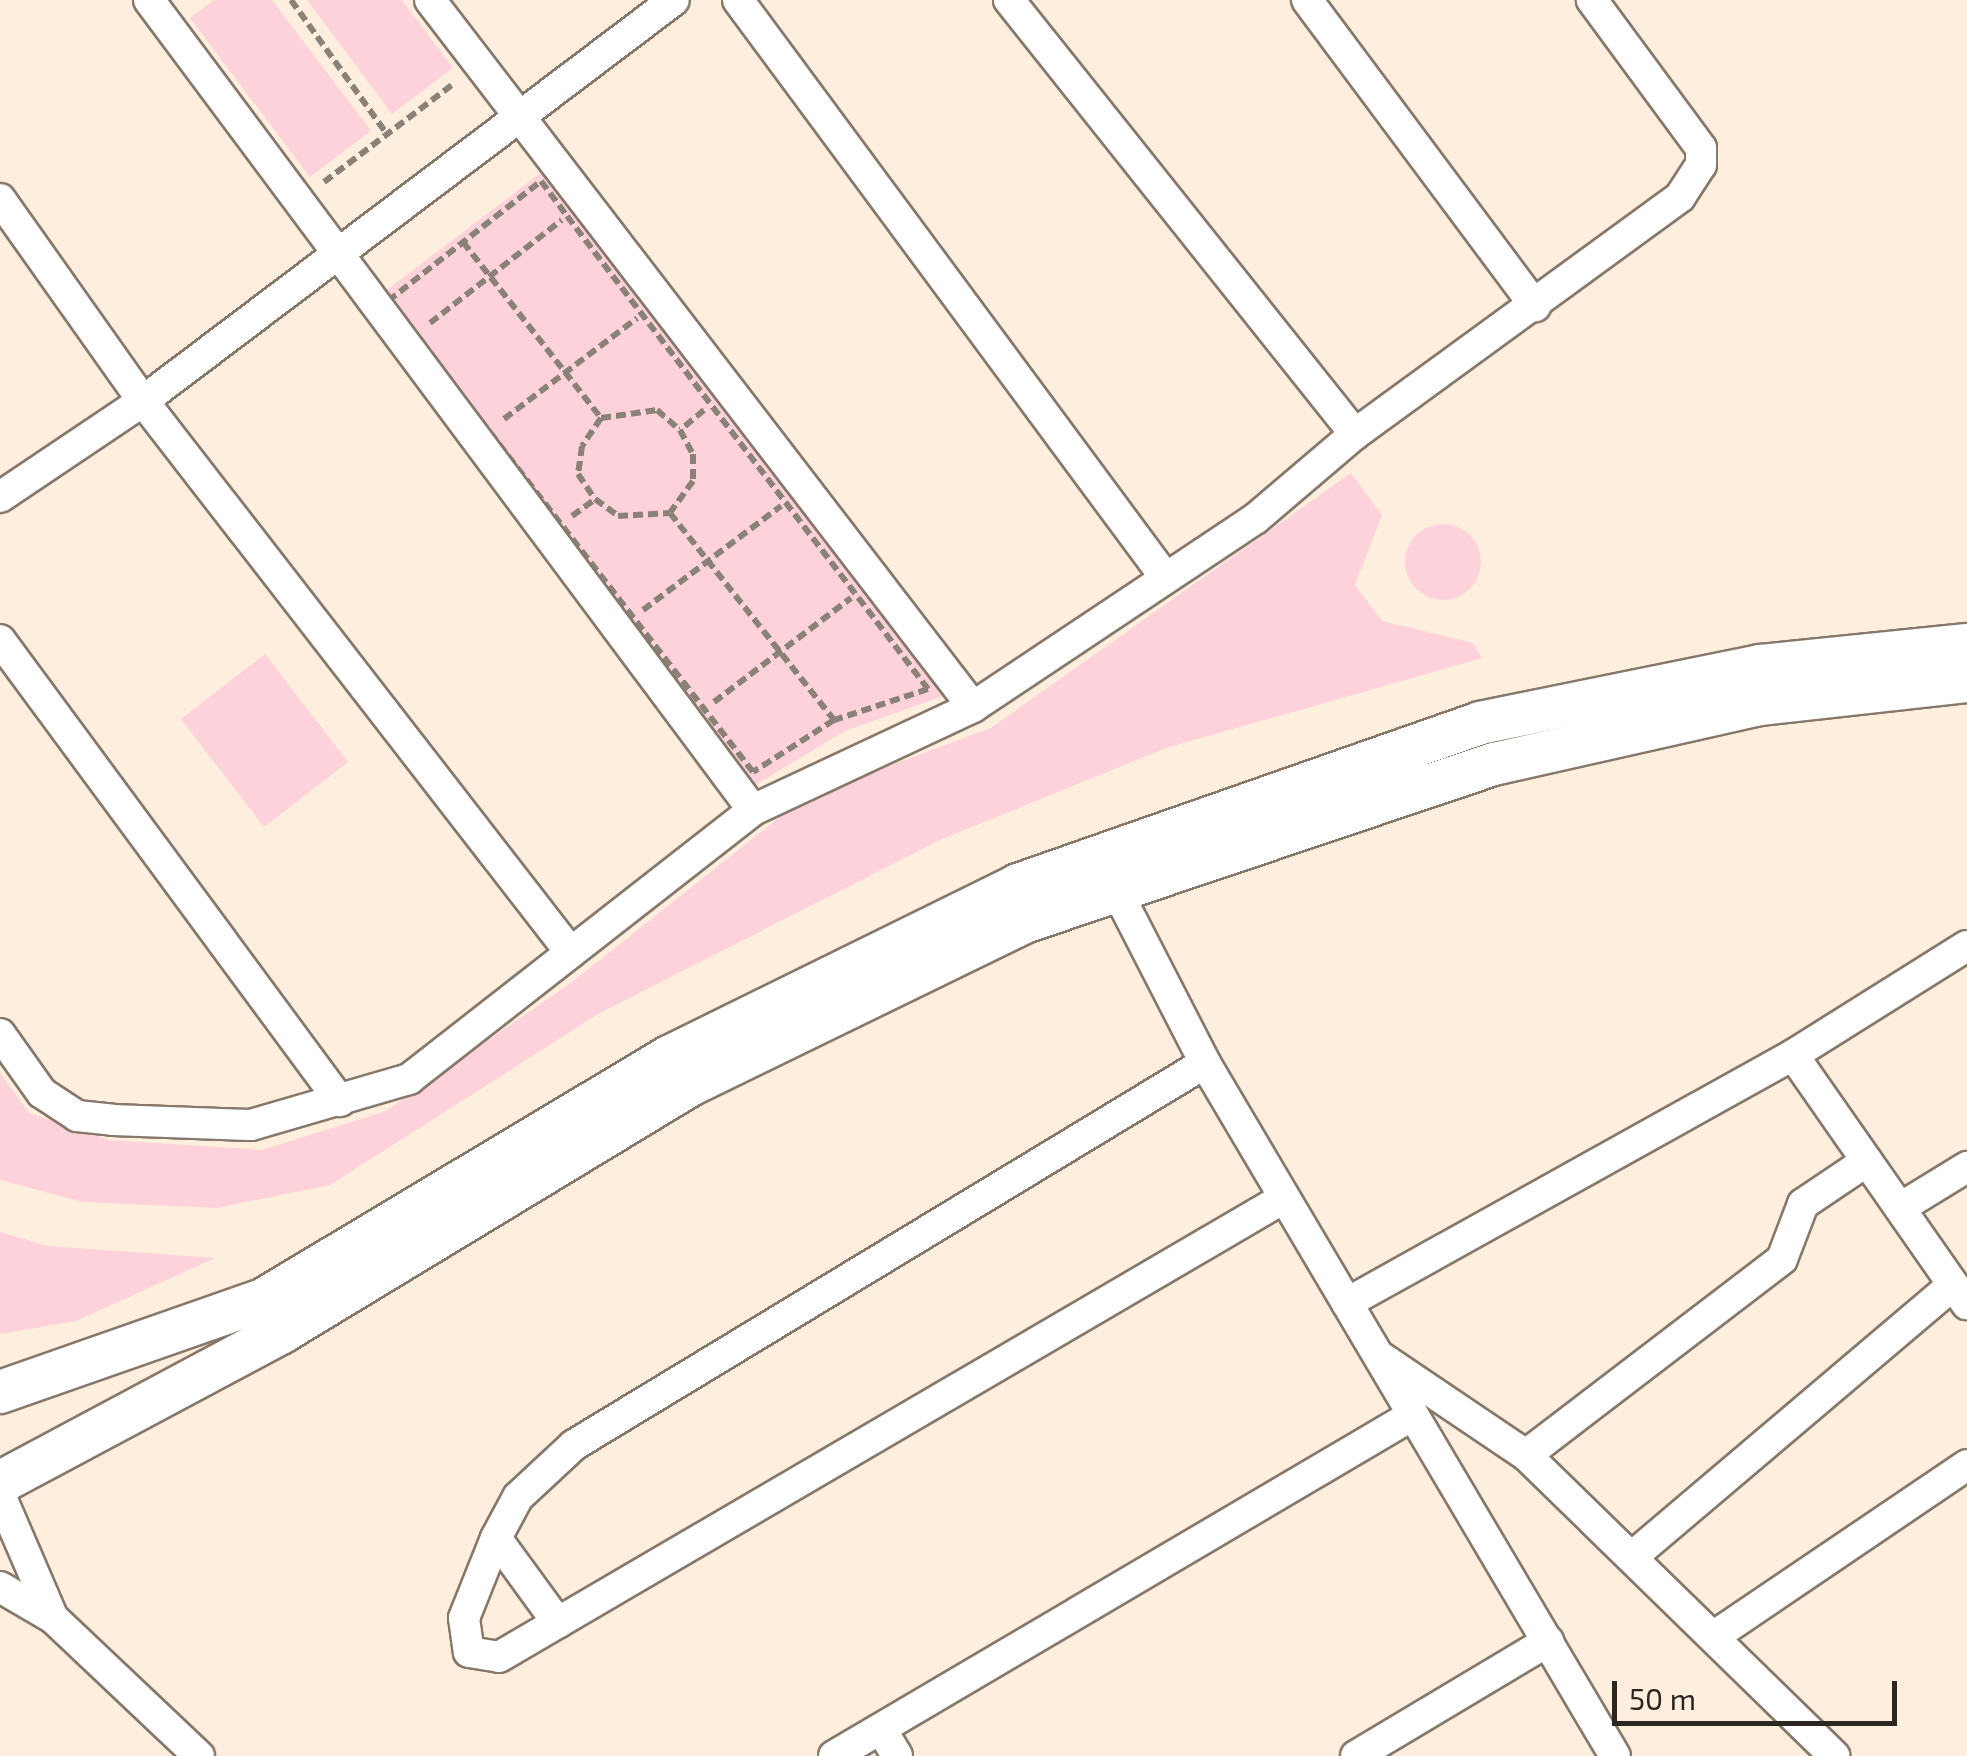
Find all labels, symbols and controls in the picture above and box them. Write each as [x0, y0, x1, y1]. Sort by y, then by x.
scale bar [1617, 1661, 1902, 1723]
text: 50 m [1629, 1680, 1696, 1716]

